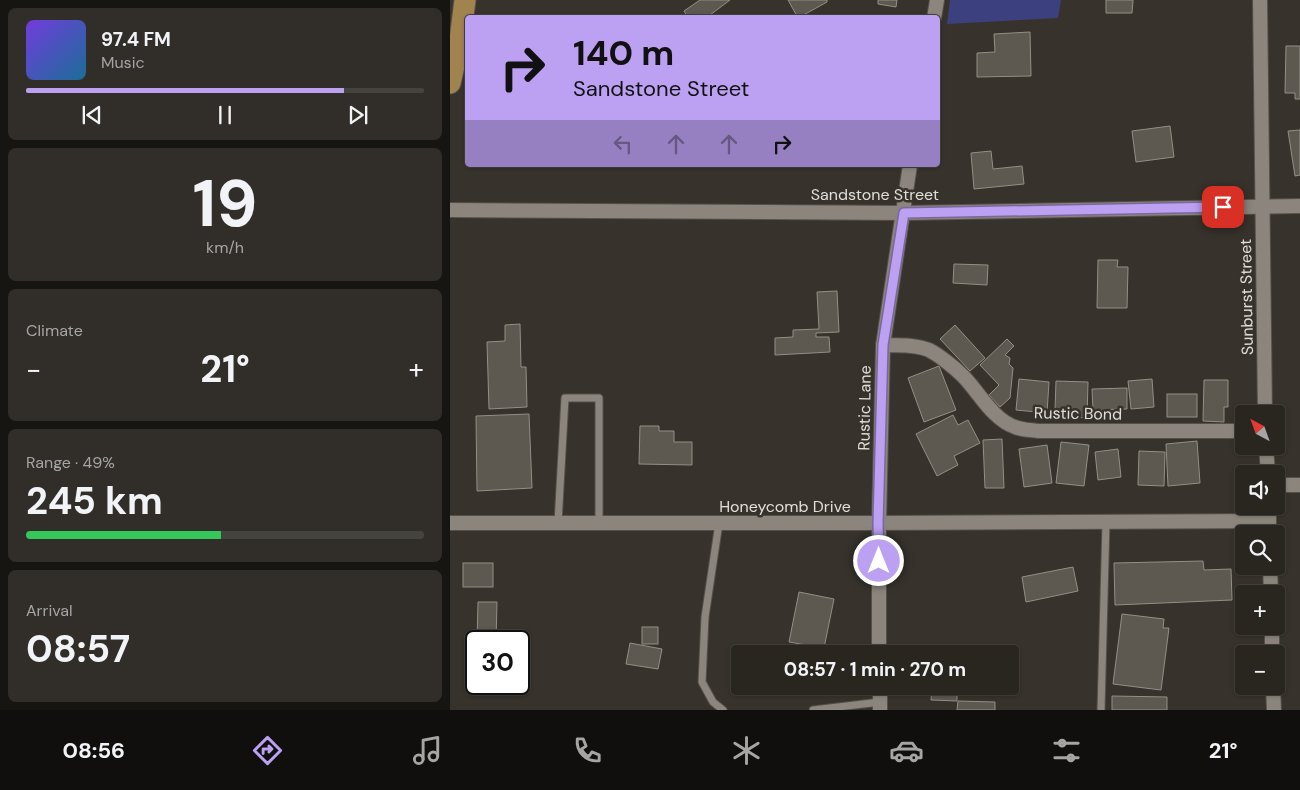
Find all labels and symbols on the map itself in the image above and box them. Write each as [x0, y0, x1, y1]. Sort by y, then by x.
street label: Sandstone Street [811, 184, 939, 205]
pin [1202, 186, 1244, 228]
street label: Sunburst Street [1235, 239, 1258, 355]
street label: Rustic Lane [853, 365, 876, 451]
street label: Rustic Bond [1034, 402, 1122, 425]
north arrow [1235, 405, 1285, 455]
street label: Honeycomb Drive [719, 496, 851, 517]
position arrow [852, 534, 904, 586]
speed limit sign: 30 [465, 630, 530, 695]

